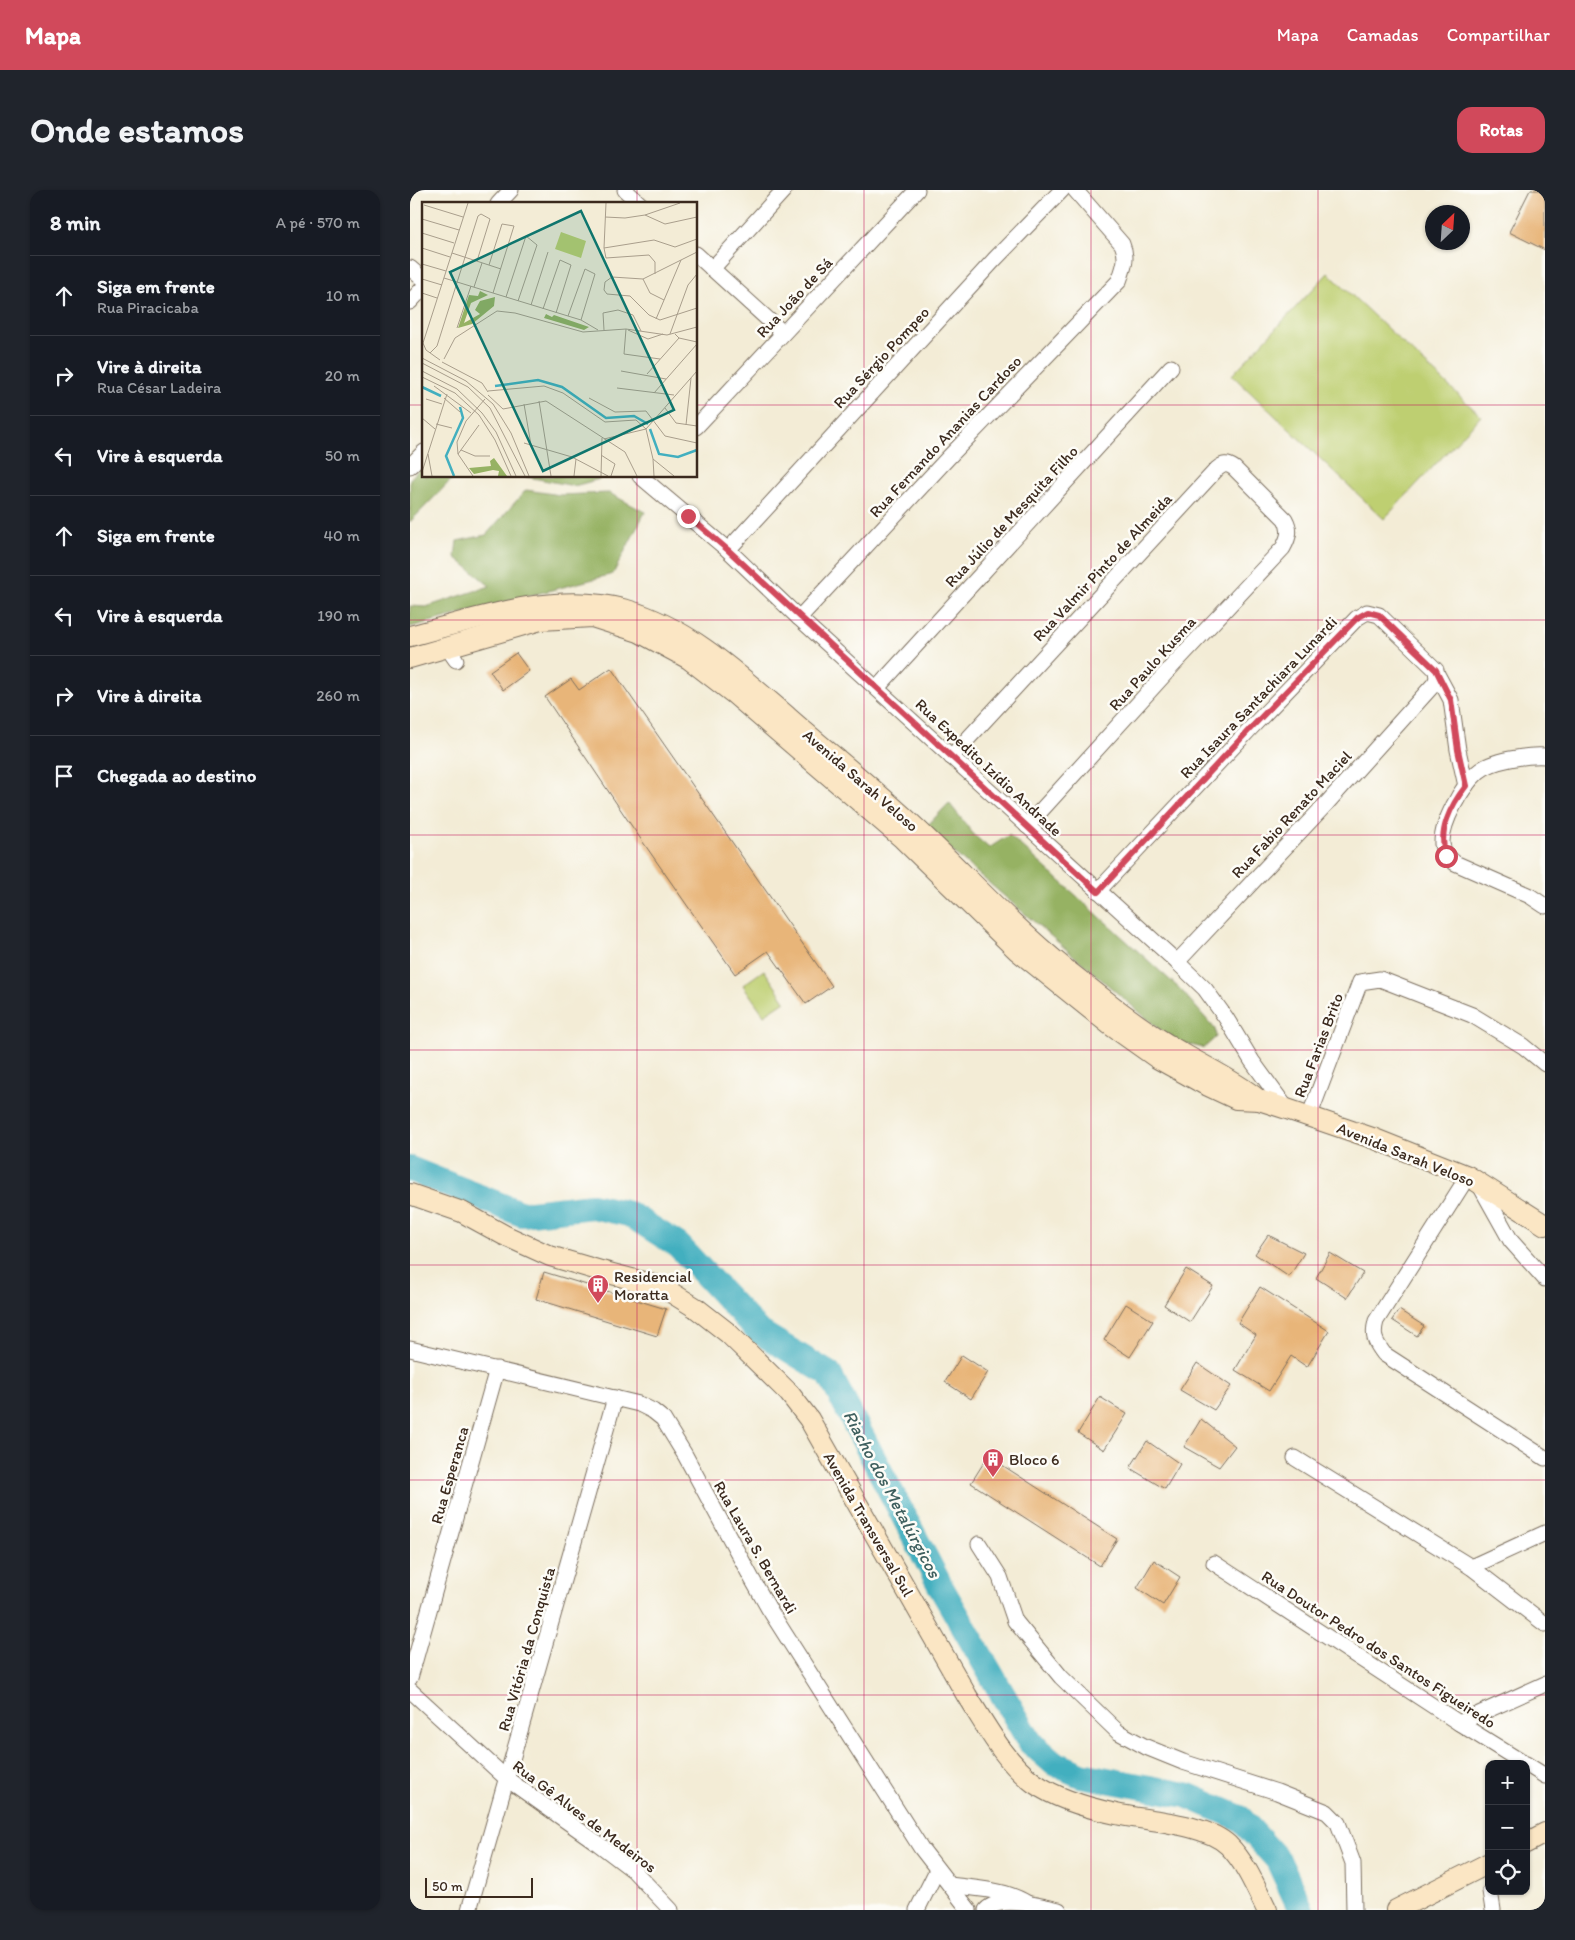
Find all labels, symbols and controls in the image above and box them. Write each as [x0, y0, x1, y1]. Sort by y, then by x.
text: Mapa [25, 21, 81, 50]
text: Mapa [1277, 24, 1319, 46]
text: Camadas [1347, 24, 1419, 46]
text: Compartilhar [1447, 24, 1550, 46]
button: Rotas [1457, 107, 1545, 153]
text: Onde estamos [30, 109, 244, 151]
inset map [422, 202, 698, 478]
north arrow [1425, 205, 1470, 250]
text: 8 min [50, 210, 100, 235]
text: A pé · 570 m [276, 213, 360, 232]
street label: Rua João de Sá [752, 253, 837, 341]
text: Siga em frente [97, 275, 215, 298]
icon: ahead [50, 282, 78, 310]
text: 10 m [326, 286, 360, 305]
text: Rua Piracicaba [97, 298, 199, 317]
street label: Rua Sérgio Pompeo [829, 303, 933, 412]
street label: Rua Fernando Ananias Cardoso [865, 351, 1025, 521]
text: Vire à direita [97, 355, 202, 378]
icon: right [50, 362, 78, 390]
text: 20 m [325, 366, 360, 385]
text: Rua César Ladeira [97, 378, 221, 397]
icon: left [50, 442, 78, 470]
street label: Rua Júlio de Mesquita Filho [941, 442, 1082, 591]
text: Vire à esquerda [97, 444, 223, 467]
text: 50 m [325, 446, 360, 465]
street label: Rua Valmir Pinto de Almeida [1029, 489, 1176, 645]
route end [677, 505, 700, 528]
icon: ahead [50, 522, 78, 550]
text: Siga em frente [97, 524, 215, 547]
text: 40 m [323, 526, 360, 545]
icon: left [50, 602, 78, 630]
text: Vire à esquerda [97, 604, 223, 627]
text: 190 m [317, 606, 360, 625]
street label: Rua Paulo Kusma [1105, 612, 1200, 714]
street label: Rua Isaura Santachiara Lunardi [1176, 612, 1341, 782]
icon: right [50, 682, 78, 710]
text: Vire à direita [97, 684, 202, 707]
text: 260 m [316, 686, 360, 705]
street label: Rua Expedito Izídio Andrade [912, 695, 1066, 840]
street label: Avenida Sarah Veloso [799, 725, 922, 836]
street label: Rua Fabio Renato Maciel [1227, 746, 1356, 882]
icon: arrive [50, 762, 78, 790]
text: Chegada ao destino [97, 764, 256, 787]
route start [1435, 845, 1458, 868]
street label: Rua Farias Brito [1290, 990, 1347, 1100]
street label: Avenida Sarah Veloso [1334, 1118, 1477, 1191]
place label: Residencial Moratta [614, 1267, 692, 1304]
building icon: Residencial Moratta [586, 1273, 610, 1304]
water label: Riacho dos Metalúrgicos [838, 1406, 946, 1582]
street label: Rua Esperanca [427, 1424, 472, 1526]
building icon: Bloco 6 [981, 1447, 1005, 1478]
street label: Avenida Transversal Sul [819, 1449, 918, 1600]
place label: Bloco 6 [1009, 1450, 1060, 1469]
street label: Rua Laura S. Bernardi [710, 1477, 801, 1617]
street label: Rua Vitória da Conquista [494, 1564, 559, 1733]
street label: Rua Doutor Pedro dos Santos Figueiredo [1258, 1567, 1499, 1732]
street label: Rua Gê Alves de Medeiros [509, 1756, 660, 1877]
map controls [1485, 1760, 1530, 1895]
button: + [1485, 1760, 1530, 1805]
button: − [1485, 1805, 1530, 1850]
button: locate [1485, 1850, 1530, 1895]
scale bar [425, 1875, 532, 1898]
text: 50 m [432, 1878, 463, 1895]

